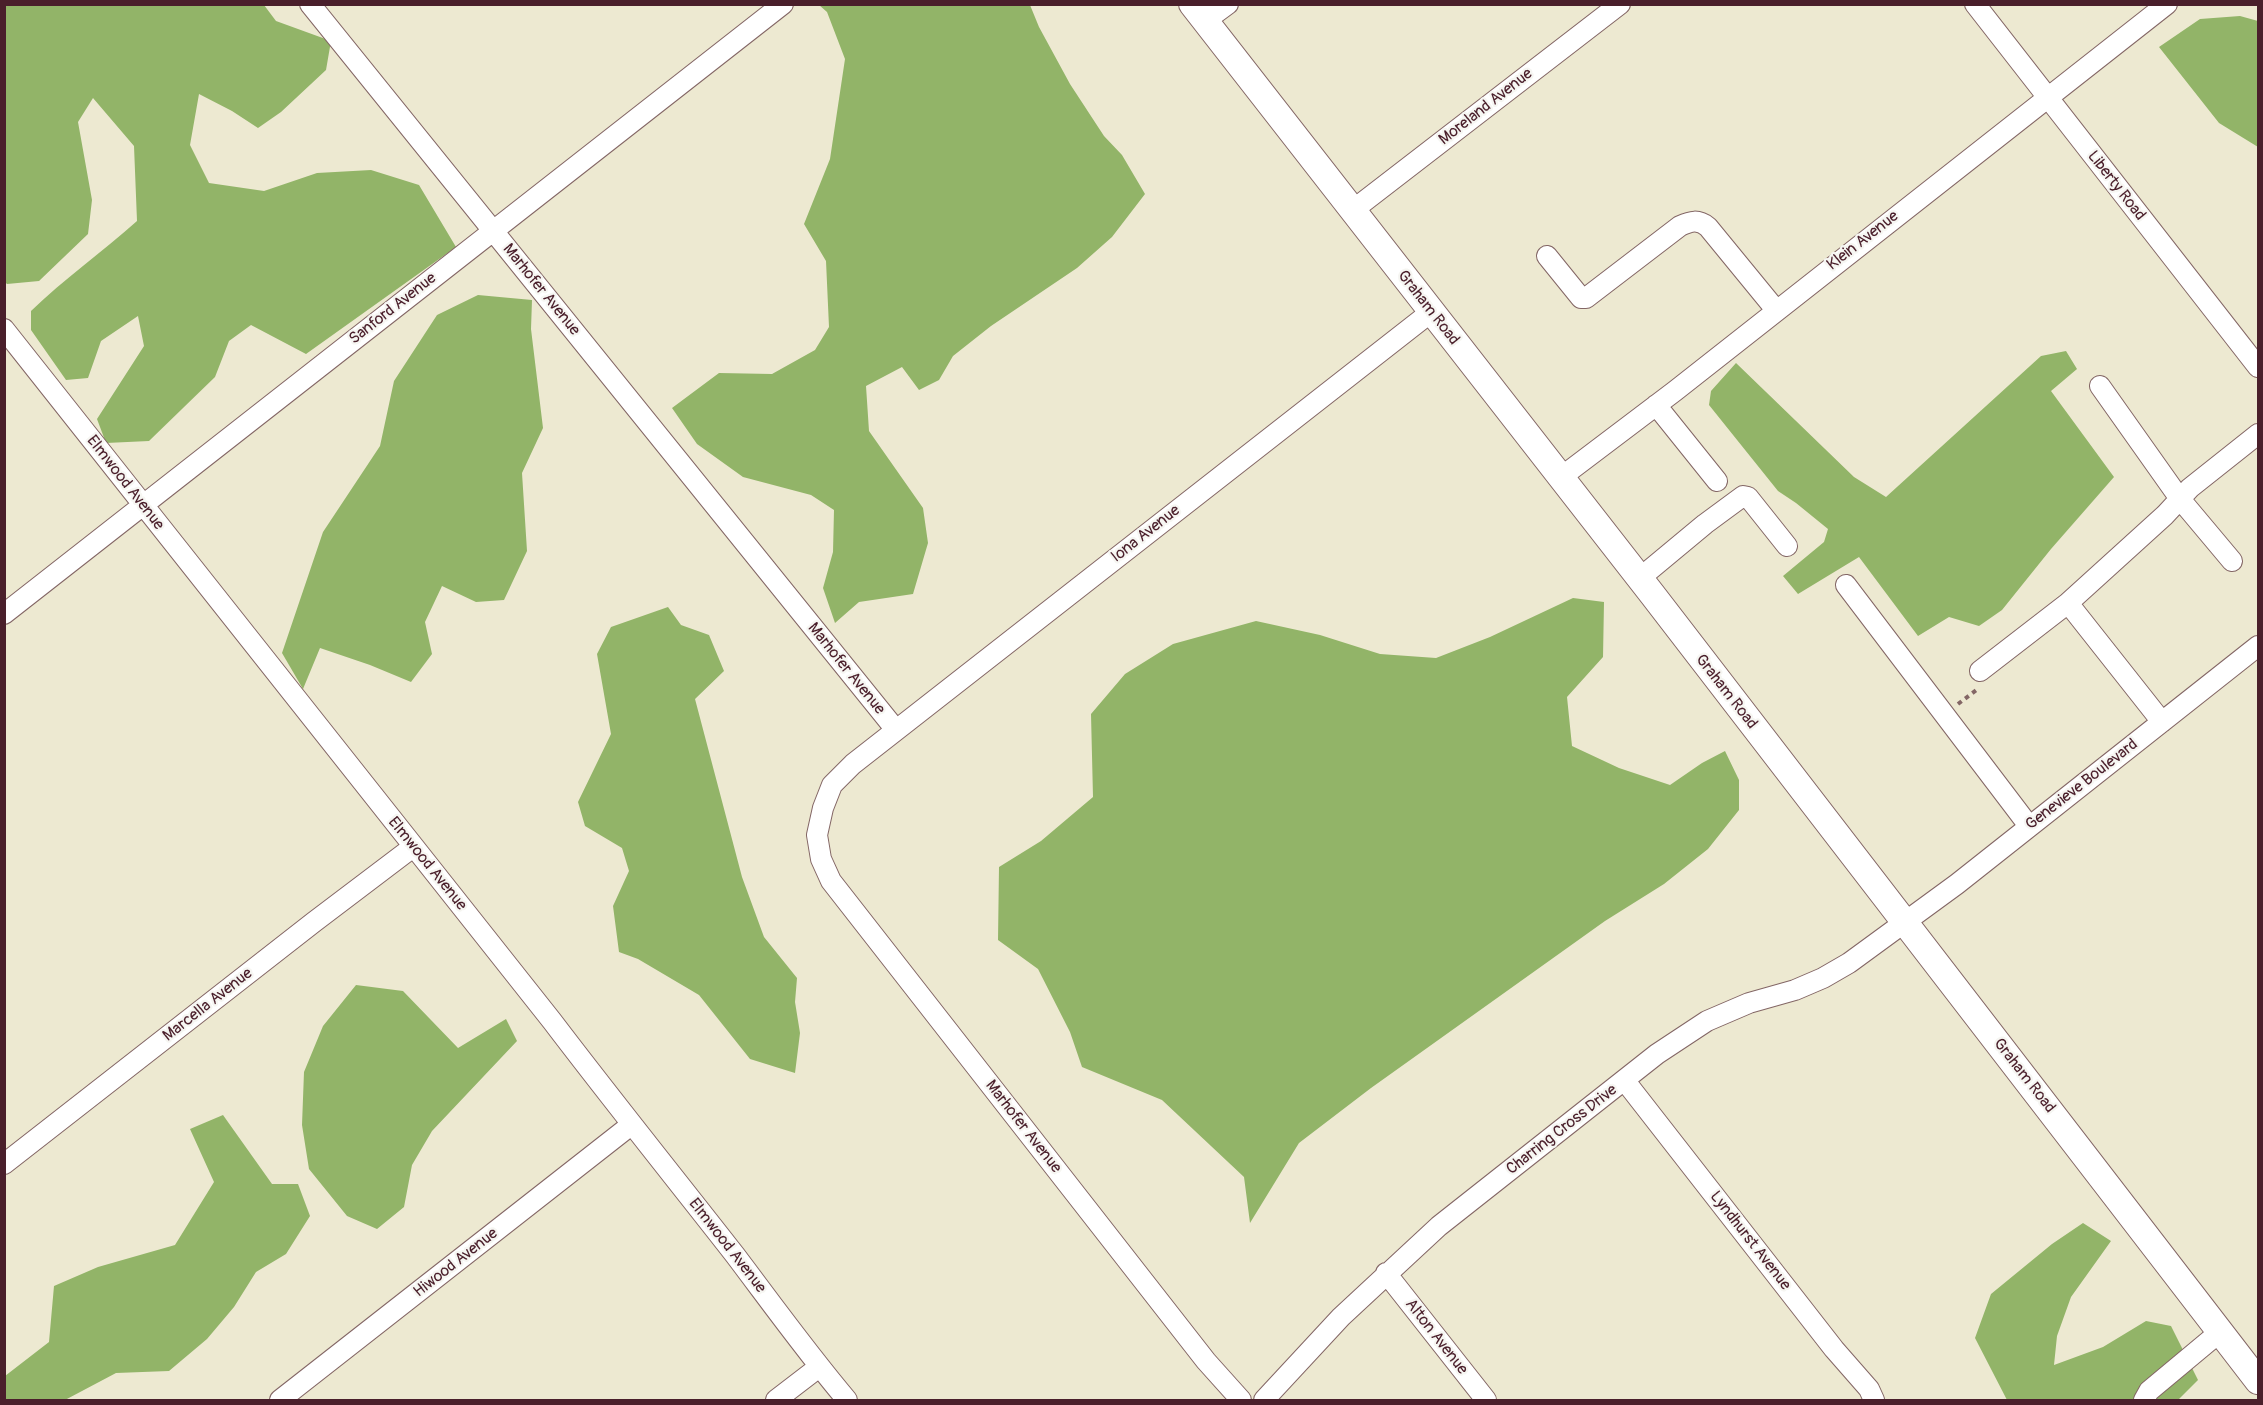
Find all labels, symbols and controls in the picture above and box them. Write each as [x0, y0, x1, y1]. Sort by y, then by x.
street label: Moreland Avenue [1435, 64, 1537, 150]
street label: Liberty Road [2083, 147, 2149, 225]
street label: Klein Avenue [1823, 207, 1903, 275]
street label: Marhofer Avenue [498, 240, 584, 340]
street label: Graham Road [1393, 267, 1463, 349]
street label: Sanford Avenue [346, 269, 440, 349]
street label: Elmwood Avenue [82, 432, 168, 534]
street label: Iona Avenue [1108, 501, 1184, 567]
street label: Marhofer Avenue [803, 619, 889, 719]
street label: Graham Road [1691, 651, 1761, 733]
street label: Genevieve Boulevard [2022, 735, 2142, 835]
street label: Elmwood Avenue [383, 813, 471, 915]
street label: Marcella Avenue [159, 964, 257, 1046]
street label: Graham Road [1989, 1035, 2059, 1117]
street label: Marhofer Avenue [981, 1077, 1065, 1177]
street label: Charring Cross Drive [1503, 1081, 1621, 1179]
street label: Lyndhurst Avenue [1705, 1188, 1795, 1294]
street label: Elmwood Avenue [684, 1195, 770, 1297]
street label: Hiwood Avenue [410, 1224, 502, 1302]
street label: Alton Avenue [1400, 1295, 1472, 1379]

